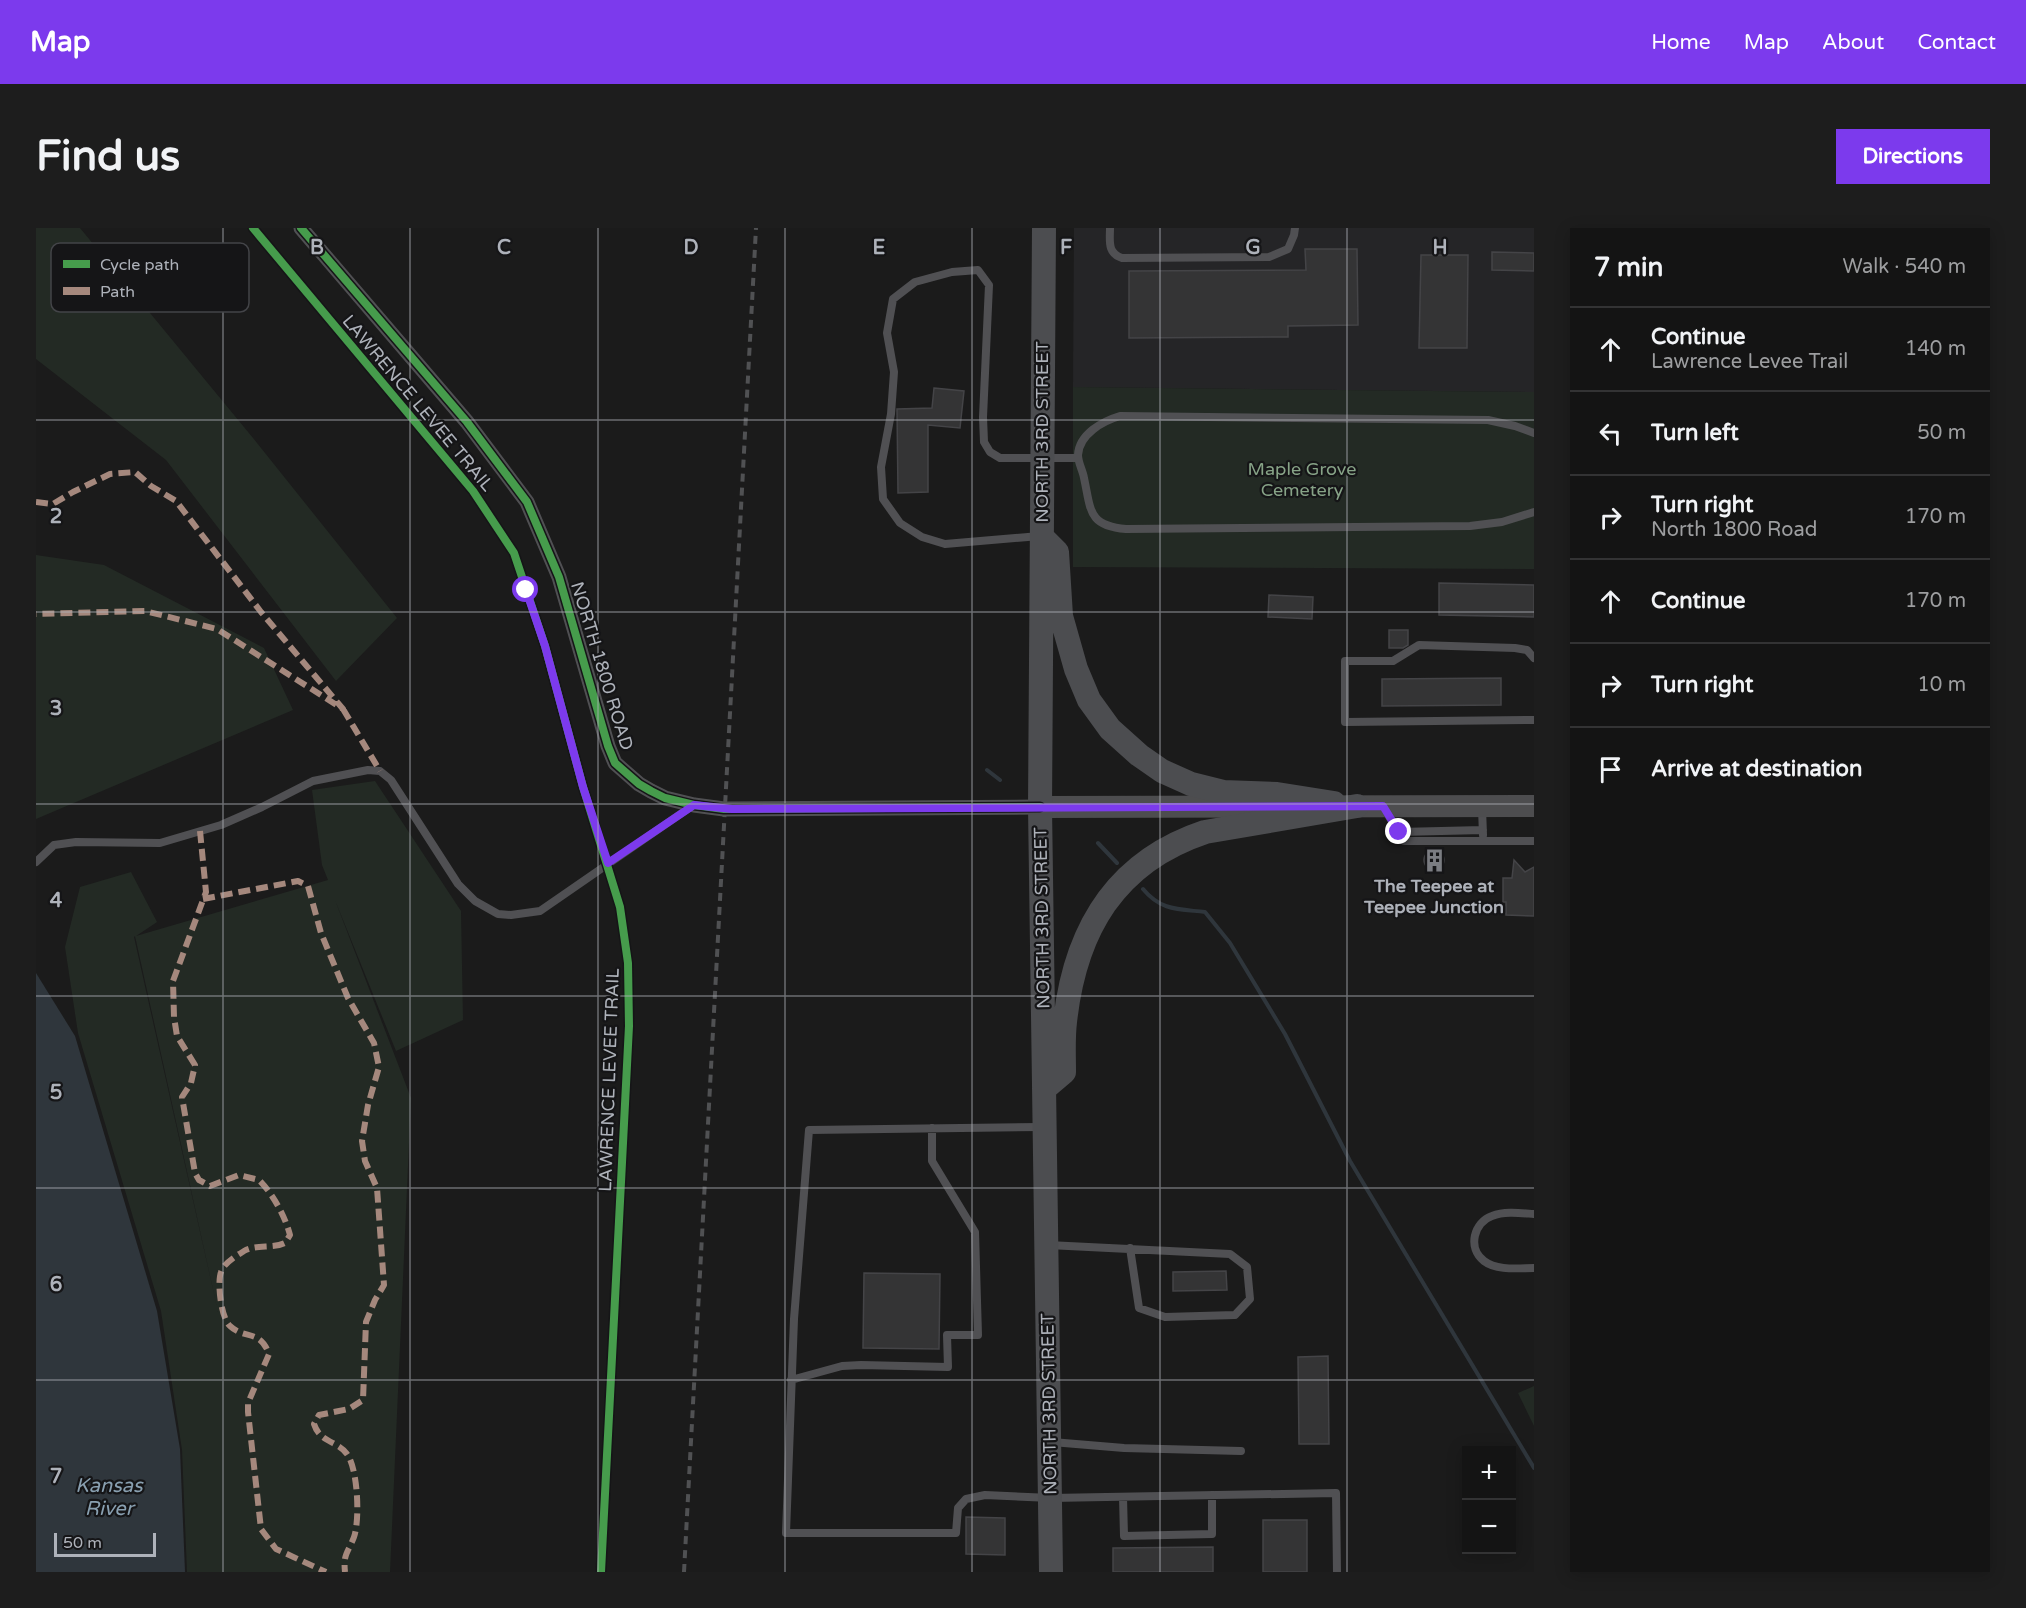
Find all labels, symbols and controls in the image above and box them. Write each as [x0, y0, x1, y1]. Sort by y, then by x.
text: Map [30, 25, 90, 59]
text: Home [1651, 30, 1711, 55]
text: Map [1744, 30, 1789, 55]
text: About [1822, 30, 1884, 55]
text: Contact [1917, 30, 1996, 55]
button: Directions [1836, 129, 1990, 184]
text: Find us [36, 131, 180, 182]
text: B [310, 236, 324, 260]
text: C [497, 236, 511, 260]
text: D [683, 236, 699, 260]
text: E [873, 236, 886, 260]
text: F [1060, 236, 1072, 260]
text: G [1245, 236, 1261, 260]
text: H [1432, 236, 1448, 260]
legend [51, 243, 249, 312]
text: 7 min [1594, 252, 1663, 283]
text: Cycle path [100, 255, 179, 275]
text: Walk · 540 m [1843, 255, 1966, 279]
text: Path [100, 282, 135, 302]
street label: LAWRENCE LEVEE TRAIL [338, 310, 499, 496]
text: Continue [1651, 324, 1746, 350]
icon: ahead [1594, 333, 1627, 366]
text: 140 m [1905, 337, 1966, 361]
street label: NORTH 3RD STREET [1031, 341, 1053, 523]
text: Lawrence Levee Trail [1651, 350, 1848, 374]
icon: left [1594, 417, 1627, 450]
text: Turn left [1651, 420, 1739, 446]
text: 50 m [1917, 421, 1966, 445]
park label: Maple Grove Cemetery [1248, 458, 1356, 501]
text: Turn right [1651, 492, 1753, 518]
icon: right [1594, 501, 1627, 534]
text: 2 [50, 505, 62, 529]
text: 170 m [1905, 505, 1966, 529]
text: North 1800 Road [1651, 518, 1817, 542]
route start [512, 576, 538, 602]
street label: NORTH 1800 ROAD [566, 579, 638, 753]
icon: ahead [1594, 585, 1627, 618]
text: Continue [1651, 588, 1746, 614]
text: 170 m [1905, 589, 1966, 613]
icon: right [1594, 669, 1627, 702]
text: Turn right [1651, 672, 1753, 698]
text: 10 m [1917, 673, 1966, 697]
text: 3 [50, 697, 62, 721]
icon: arrive [1594, 753, 1627, 786]
text: Arrive at destination [1651, 756, 1862, 782]
route end [1385, 818, 1411, 844]
street label: NORTH 3RD STREET [1029, 827, 1055, 1009]
building icon: The Teepee at Teepee Junction [1421, 847, 1447, 873]
place label: The Teepee at Teepee Junction [1363, 875, 1504, 918]
text: 4 [50, 889, 63, 913]
street label: LAWRENCE LEVEE TRAIL [594, 967, 624, 1192]
text: 5 [50, 1081, 62, 1105]
text: 6 [50, 1273, 62, 1297]
street label: NORTH 3RD STREET [1036, 1313, 1062, 1495]
map controls [1462, 1446, 1516, 1554]
button: + [1462, 1446, 1516, 1500]
text: 7 [50, 1465, 62, 1489]
water label: Kansas River [75, 1474, 144, 1521]
button: − [1462, 1500, 1516, 1554]
scale bar [54, 1530, 156, 1558]
text: 50 m [63, 1533, 102, 1553]

